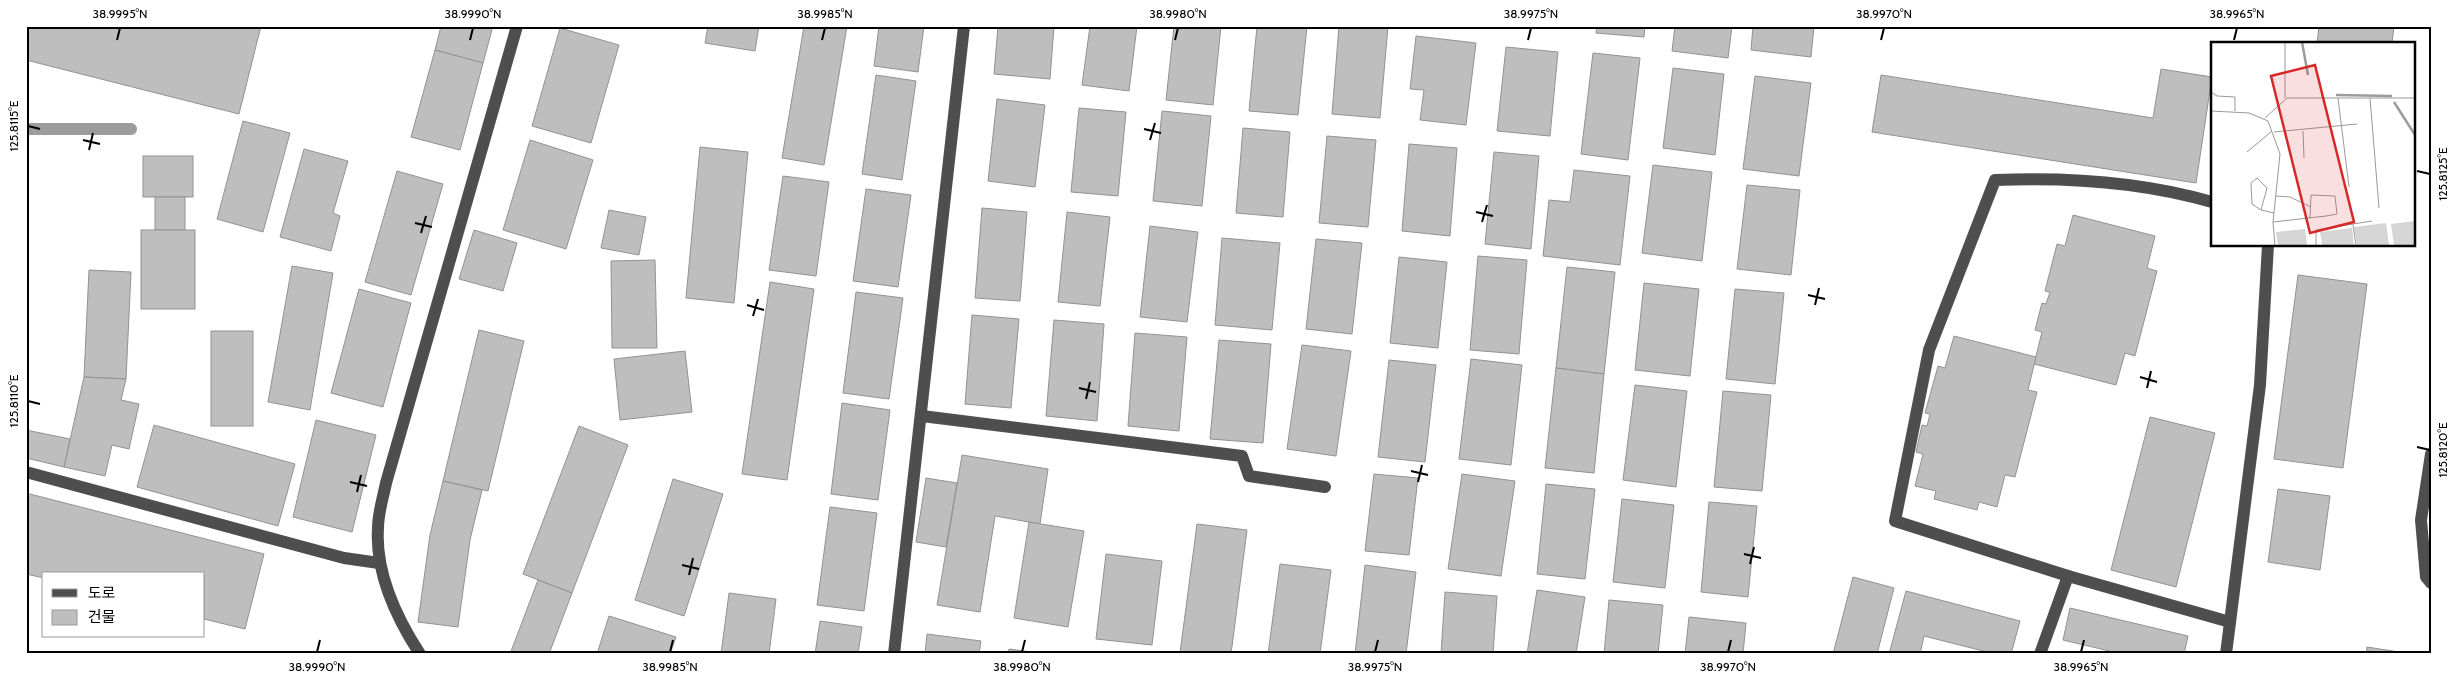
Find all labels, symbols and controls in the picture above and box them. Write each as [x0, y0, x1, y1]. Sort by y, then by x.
text: 38.9995°N [92, 6, 148, 21]
text: 38.9990°N [444, 6, 502, 21]
text: 38.9985°N [797, 6, 853, 21]
text: 38.9980°N [1149, 6, 1207, 21]
text: 38.9975°N [1504, 6, 1558, 21]
text: 38.9970°N [1856, 6, 1912, 21]
text: 38.9965°N [2209, 6, 2265, 21]
inset map [2211, 42, 2414, 246]
text: 125.8115°E [6, 100, 21, 151]
text: 125.8125°E [2435, 147, 2450, 201]
text: 125.8110°E [6, 374, 21, 427]
text: 125.8120°E [2435, 422, 2450, 478]
legend [42, 572, 205, 638]
text: 도로 [88, 584, 116, 602]
text: 건물 [88, 608, 116, 626]
text: 38.9990°N [288, 659, 346, 674]
text: 38.9985°N [642, 659, 698, 674]
text: 38.9980°N [993, 659, 1051, 674]
text: 38.9975°N [1348, 659, 1402, 674]
text: 38.9970°N [1700, 659, 1756, 674]
text: 38.9965°N [2053, 659, 2109, 674]

